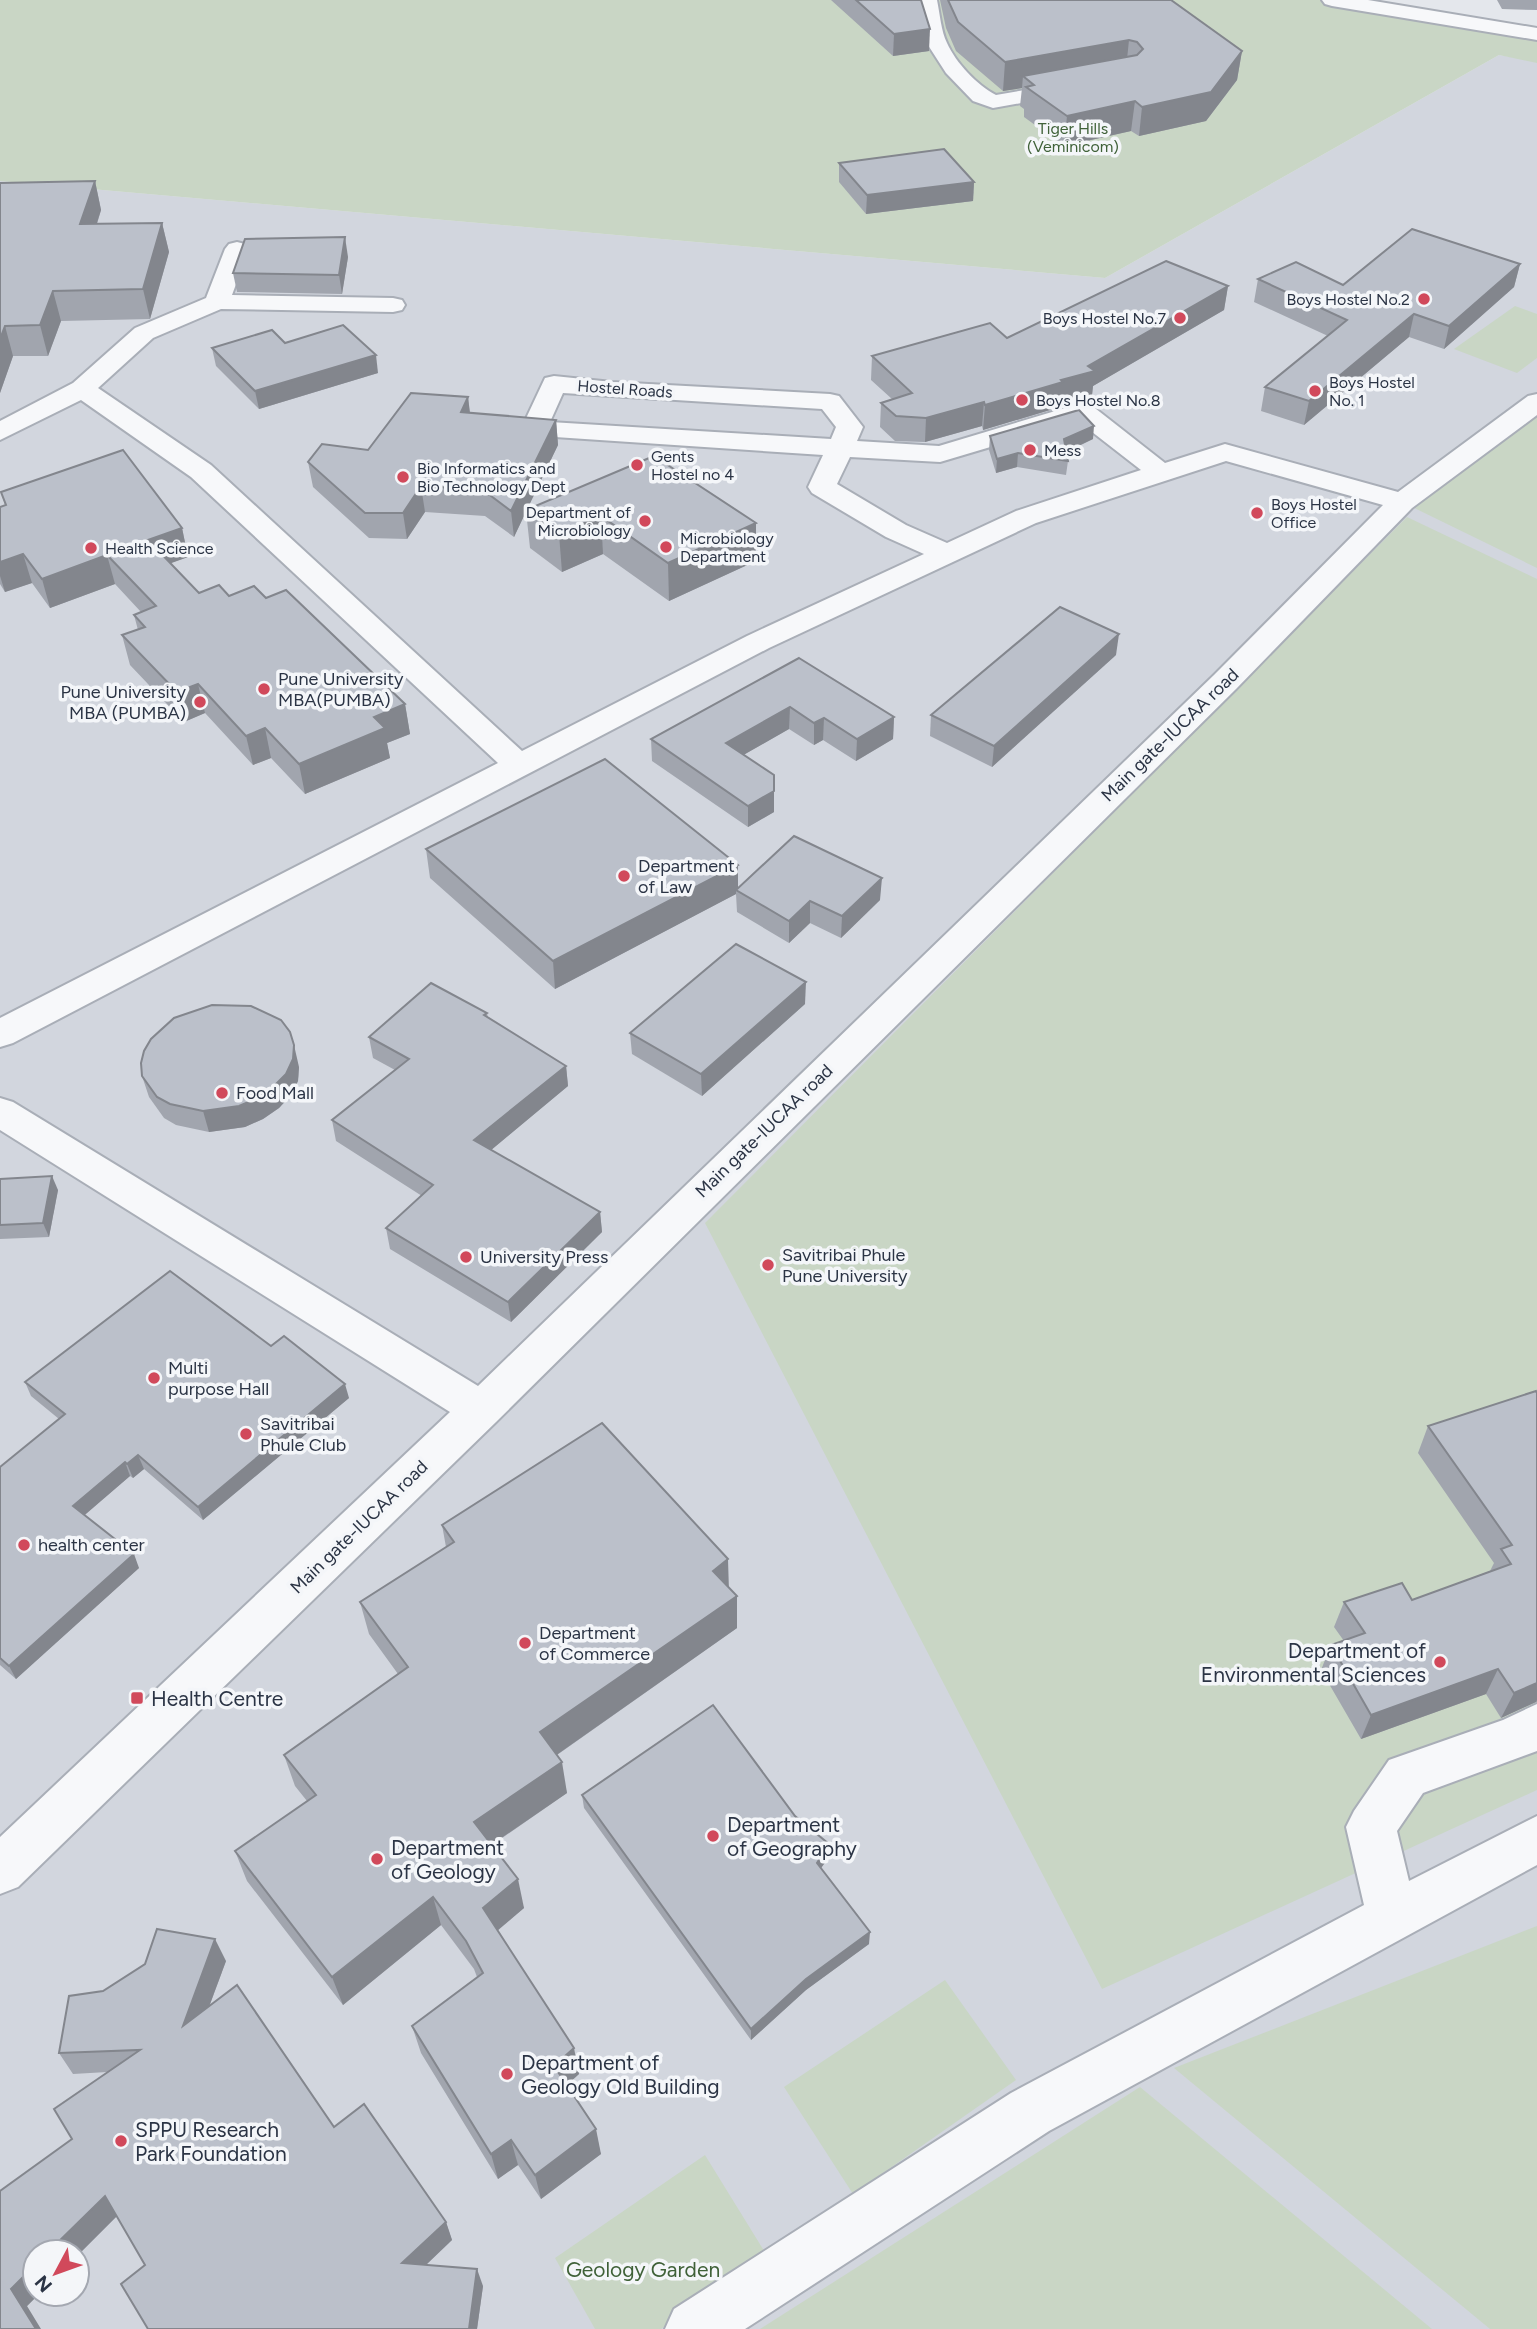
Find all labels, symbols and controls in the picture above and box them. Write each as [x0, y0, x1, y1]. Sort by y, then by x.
park label: Tiger Hills (Veminicom) [1027, 119, 1119, 156]
place label: Boys Hostel No.2 [1286, 290, 1410, 309]
marker: Boys Hostel No.2 [1416, 291, 1432, 307]
place label: Boys Hostel No.7 [1043, 309, 1166, 328]
marker: Boys Hostel No.7 [1172, 310, 1188, 326]
place label: Boys Hostel No. 1 [1329, 373, 1415, 410]
street label: Hostel Roads [577, 376, 673, 402]
marker: Boys Hostel No. 1 [1307, 383, 1323, 399]
place label: Boys Hostel No.8 [1036, 391, 1160, 410]
marker: Boys Hostel No.8 [1014, 392, 1030, 408]
place label: Mess [1044, 441, 1081, 460]
marker: Mess [1022, 442, 1038, 458]
place label: Gents Hostel no 4 [651, 447, 734, 484]
marker: Gents Hostel no 4 [629, 457, 645, 473]
place label: Bio Informatics and Bio Technology Dept [417, 459, 566, 496]
marker: Bio Informatics and Bio Technology Dept [395, 469, 411, 485]
place label: Boys Hostel Office [1271, 495, 1357, 532]
place label: Department of Microbiology [526, 503, 632, 540]
marker: Boys Hostel Office [1249, 505, 1265, 521]
marker: Department of Microbiology [637, 513, 653, 529]
place label: Microbiology Department [680, 529, 774, 566]
place label: Health Science [105, 539, 214, 558]
marker: Microbiology Department [658, 539, 674, 555]
marker: Health Science [83, 540, 99, 556]
street label: Main gate-IUCAA road [1097, 664, 1243, 806]
place label: Pune University MBA(PUMBA) [278, 668, 404, 711]
place label: Pune University MBA (PUMBA) [60, 681, 187, 724]
marker: Pune University MBA(PUMBA) [256, 681, 272, 697]
marker: Pune University MBA (PUMBA) [192, 694, 208, 710]
place label: Department of Law [638, 855, 735, 898]
marker: Department of Law [616, 868, 632, 884]
street label: Main gate-IUCAA road [691, 1060, 837, 1202]
place label: Food Mall [236, 1082, 314, 1104]
marker: Food Mall [214, 1085, 230, 1101]
place label: Savitribai Phule Pune University [782, 1244, 908, 1287]
place label: University Press [480, 1246, 608, 1268]
marker: University Press [458, 1249, 474, 1265]
marker: Savitribai Phule Pune University [760, 1257, 776, 1273]
place label: Multi purpose Hall [168, 1357, 269, 1400]
marker: Multi purpose Hall [146, 1370, 162, 1386]
place label: Savitribai Phule Club [260, 1413, 346, 1456]
marker: Savitribai Phule Club [238, 1426, 254, 1442]
street label: Main gate-IUCAA road [286, 1456, 432, 1598]
place label: health center [38, 1534, 145, 1556]
marker: health center [16, 1537, 32, 1553]
place label: Department of Commerce [539, 1622, 650, 1665]
marker: Department of Commerce [517, 1635, 533, 1651]
place label: Department of Environmental Sciences [1201, 1638, 1426, 1687]
marker: Department of Environmental Sciences [1432, 1654, 1448, 1670]
place label: Health Centre [151, 1686, 283, 1711]
marker: Health Centre [129, 1690, 145, 1706]
place label: Department of Geography [727, 1812, 857, 1861]
marker: Department of Geography [705, 1828, 721, 1844]
place label: Department of Geology [391, 1835, 504, 1884]
marker: Department of Geology [369, 1851, 385, 1867]
place label: Department of Geology Old Building [521, 2050, 720, 2099]
marker: Department of Geology Old Building [499, 2066, 515, 2082]
place label: SPPU Research Park Foundation [135, 2117, 287, 2166]
marker: SPPU Research Park Foundation [113, 2133, 129, 2149]
north arrow [21, 2238, 91, 2308]
park label: Geology Garden [566, 2257, 720, 2282]
text: N [30, 2271, 57, 2297]

